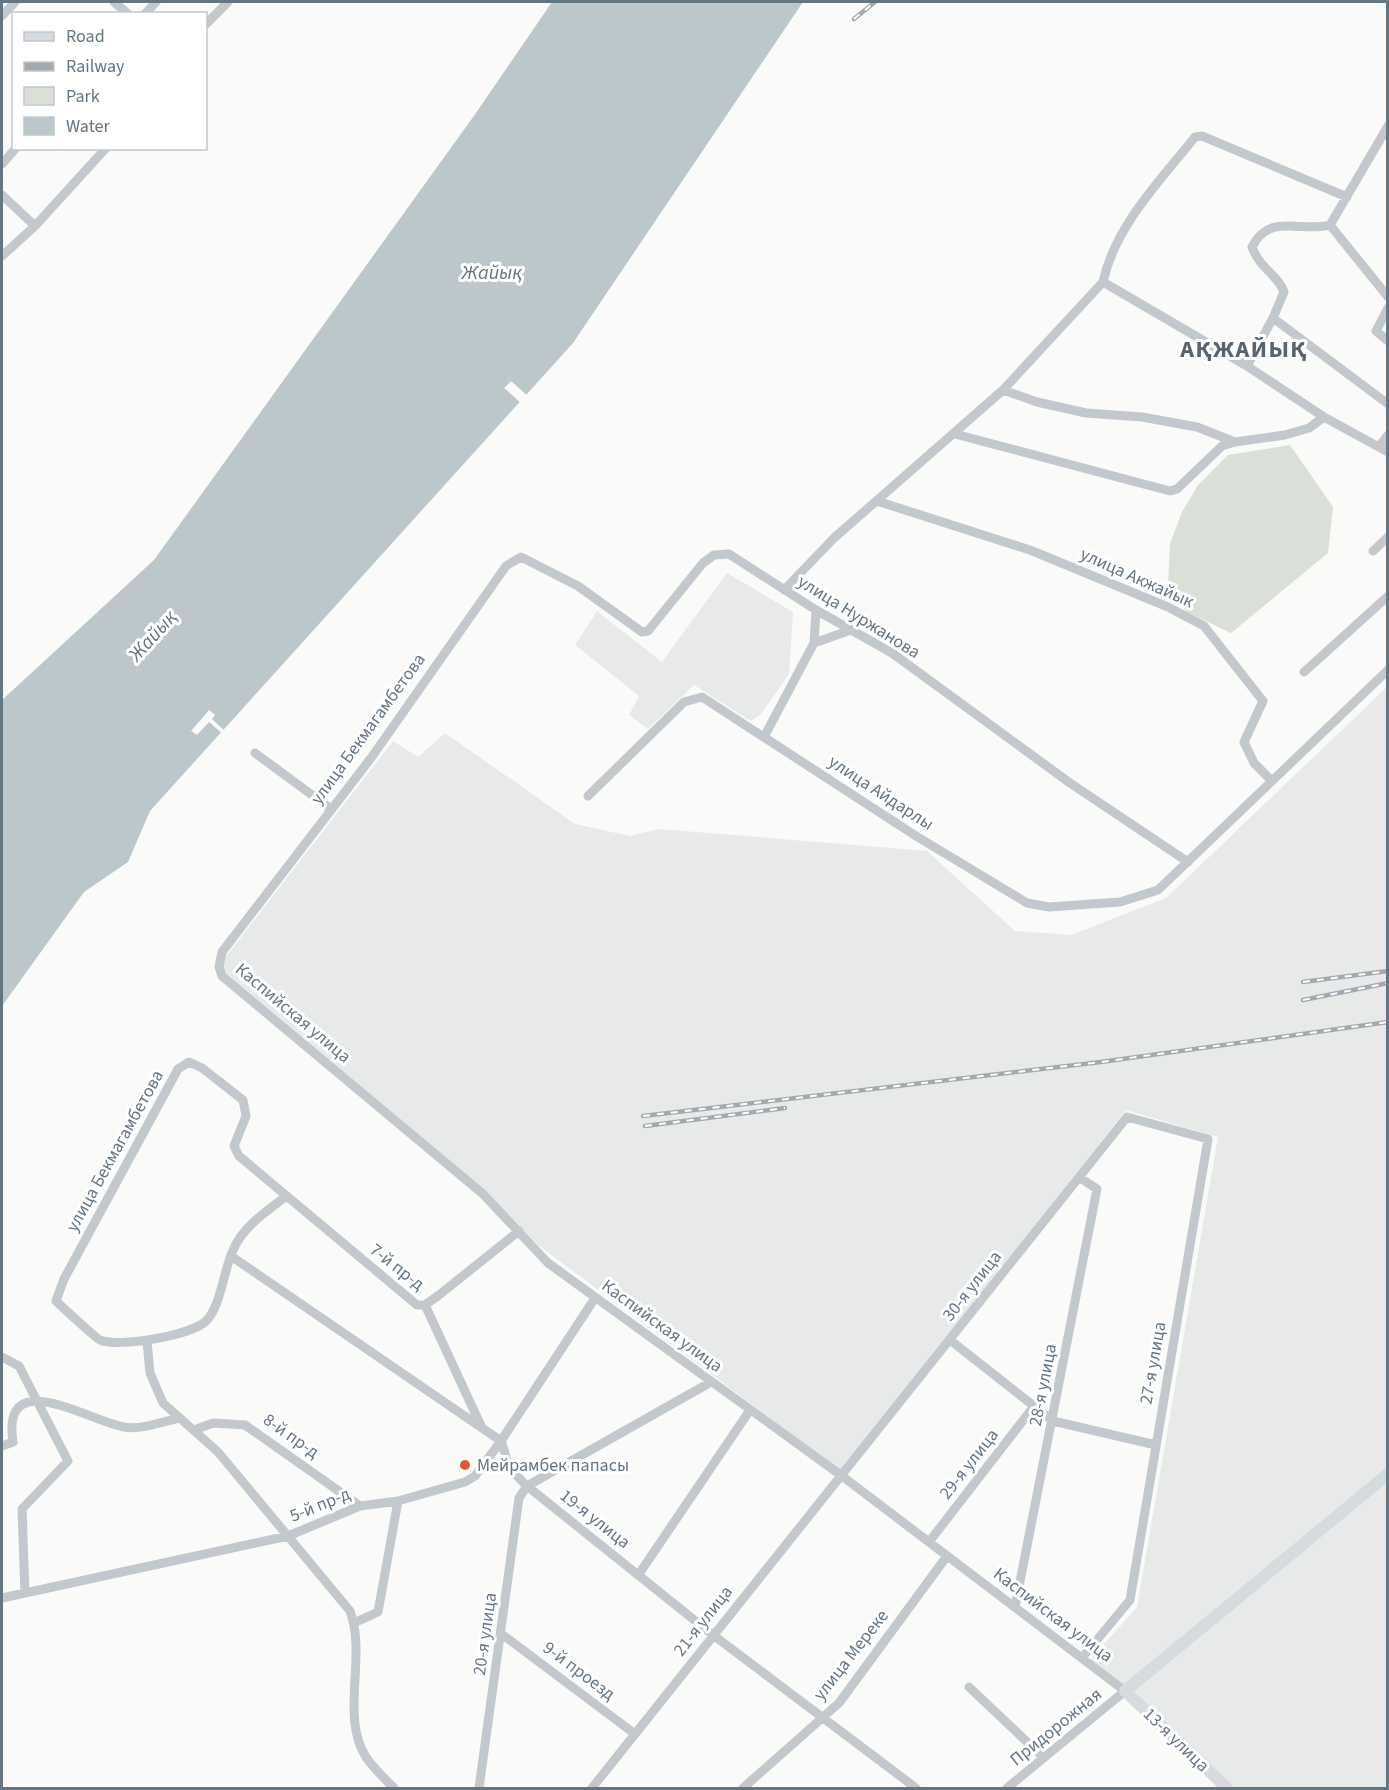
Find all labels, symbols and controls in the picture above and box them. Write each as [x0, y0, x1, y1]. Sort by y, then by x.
legend [12, 12, 207, 150]
text: Road [66, 24, 105, 49]
text: Railway [66, 54, 125, 79]
text: Park [66, 84, 100, 109]
text: Water [66, 114, 110, 139]
water label: Жайық [461, 259, 522, 287]
district label: АҚЖАЙЫҚ [1179, 332, 1308, 367]
street label: улица Акжайык [1076, 542, 1198, 614]
street label: улица Нуржанова [793, 569, 925, 665]
water label: Жайық [122, 604, 184, 669]
street label: улица Бекмагамбетова [305, 648, 431, 810]
street label: улица Айдарлы [823, 750, 939, 836]
street label: Каспийская улица [230, 957, 356, 1069]
street label: улица Бекмагамбетова [60, 1066, 170, 1236]
street label: 7-й пр-д [364, 1238, 430, 1297]
street label: 30-я улица [936, 1245, 1008, 1327]
street label: Каспийская улица [596, 1274, 728, 1378]
street label: 27-я улица [1133, 1320, 1173, 1406]
street label: 28-я улица [1023, 1342, 1063, 1428]
street label: 8-й пр-д [258, 1408, 324, 1465]
street label: 29-я улица [933, 1423, 1005, 1505]
place label: Мейрамбек папасы [477, 1453, 629, 1478]
marker: Мейрамбек папасы [458, 1458, 472, 1472]
street label: 5-й пр-д [286, 1481, 354, 1528]
street label: 19-я улица [554, 1483, 636, 1555]
street label: Каспийская улица [988, 1562, 1118, 1668]
street label: 21-я улица [667, 1580, 739, 1662]
street label: 20-я улица [467, 1591, 503, 1677]
street label: улица Мереке [808, 1604, 895, 1706]
street label: 9-й проезд [538, 1636, 621, 1707]
street label: Придорожная [1005, 1682, 1107, 1772]
street label: 13-я улица [1137, 1702, 1215, 1778]

